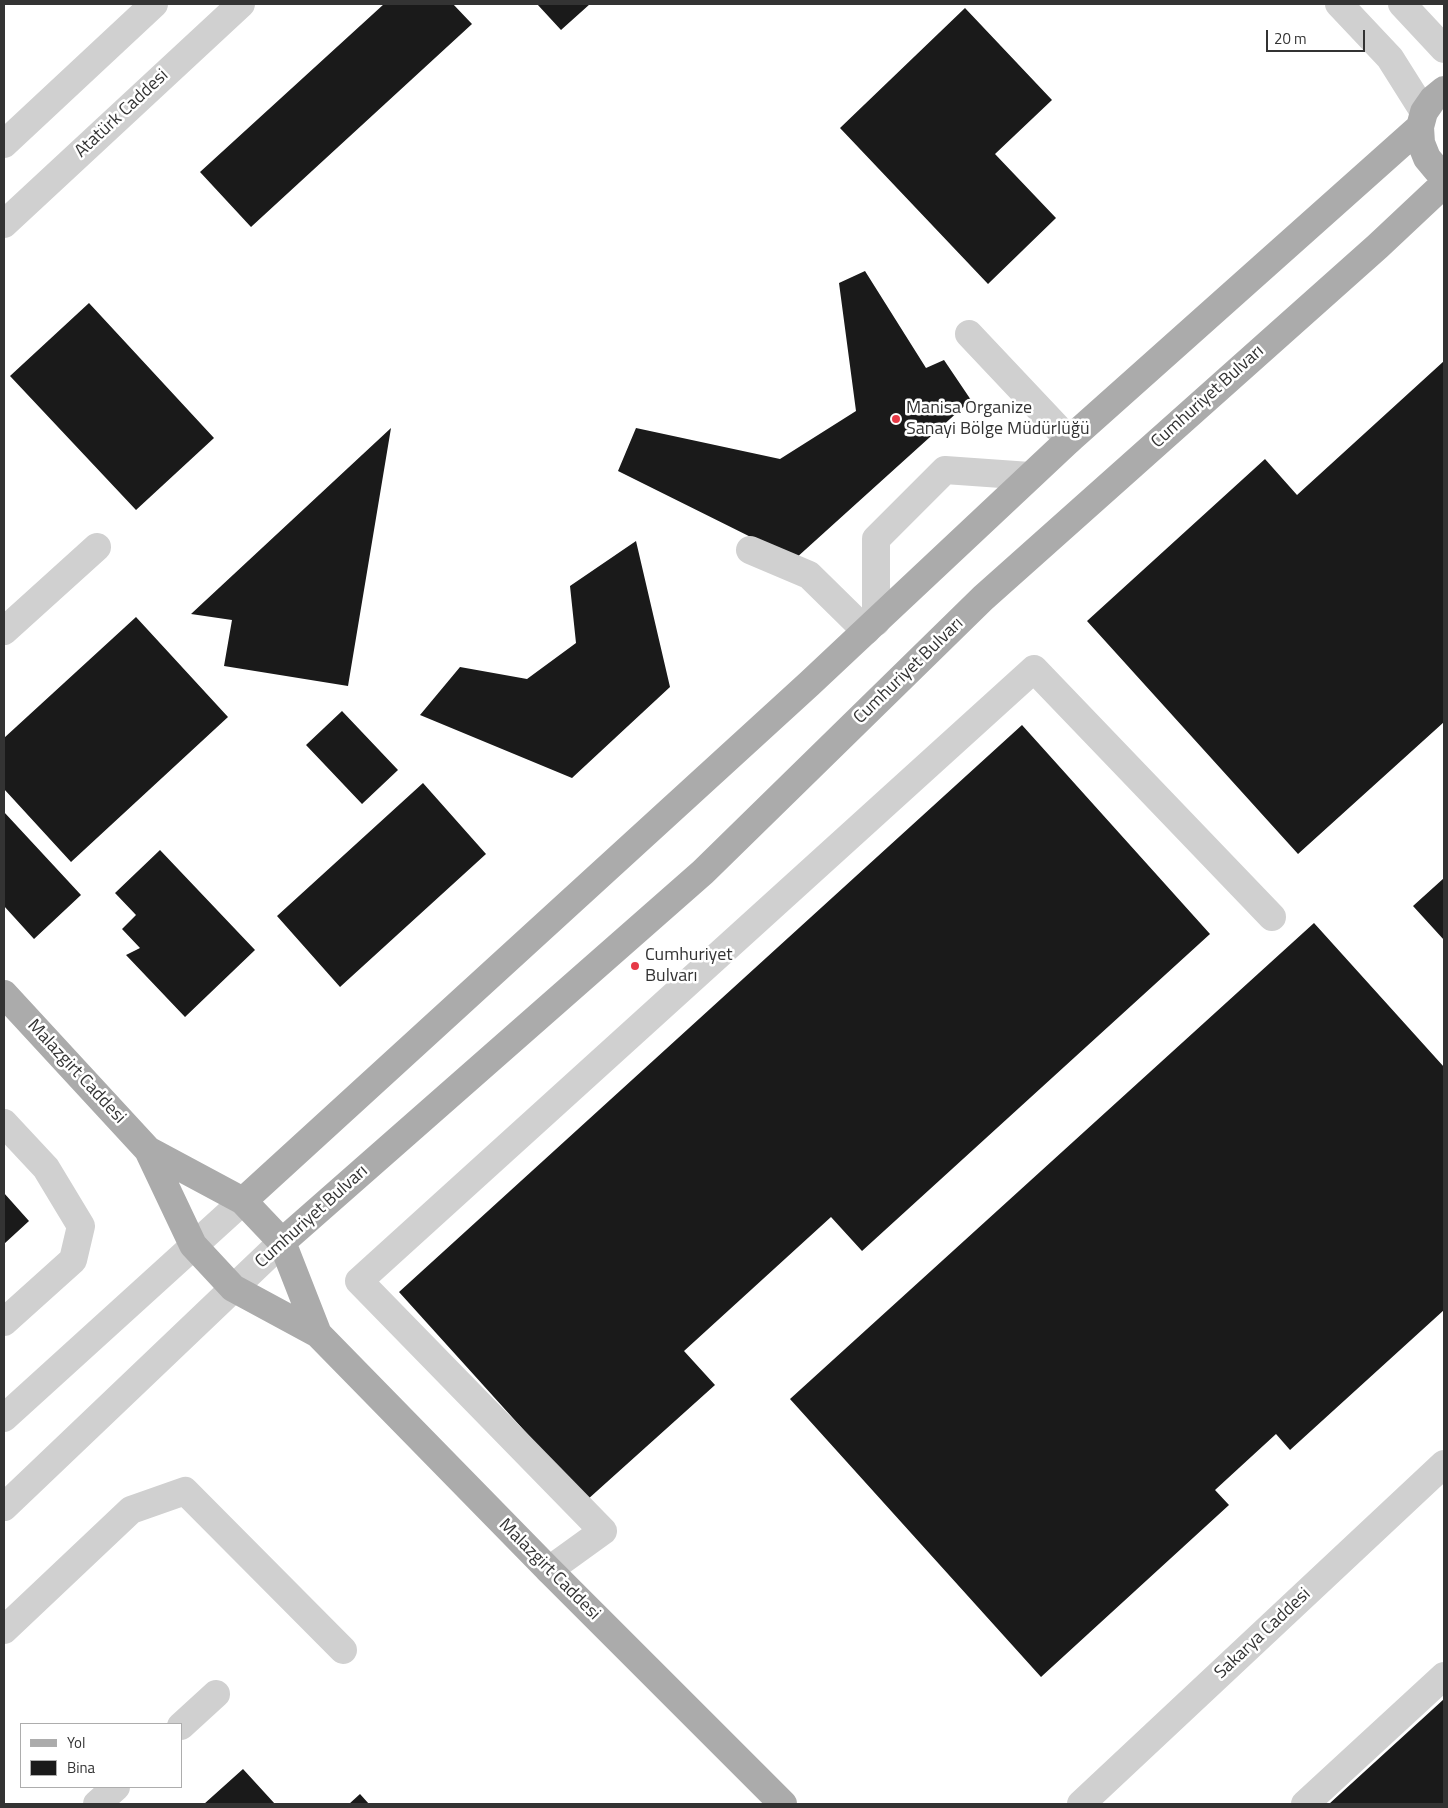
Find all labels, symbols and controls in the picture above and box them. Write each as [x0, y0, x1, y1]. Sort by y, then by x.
scale bar [1268, 20, 1367, 52]
text: 20 m [1274, 27, 1307, 50]
street label: Atatürk Caddesi [71, 65, 173, 163]
street label: Cumhuriyet Bulvarı [1147, 341, 1269, 453]
place label: Manisa Organize Sanayi Bölge Müdürlüğü [906, 398, 1090, 440]
marker: Manisa Organize Sanayi Bölge Müdürlüğü [890, 413, 902, 425]
street label: Cumhuriyet Bulvarı [850, 613, 968, 729]
place label: Cumhuriyet Bulvarı [645, 945, 732, 988]
marker: Cumhuriyet Bulvarı [629, 960, 641, 972]
street label: Malazgirt Caddesi [22, 1015, 130, 1129]
street label: Cumhuriyet Bulvarı [251, 1161, 373, 1273]
street label: Malazgirt Caddesi [494, 1515, 604, 1625]
street label: Sakarya Caddesi [1211, 1584, 1315, 1684]
legend [20, 1723, 182, 1788]
text: Yol [67, 1731, 85, 1754]
text: Bina [67, 1756, 95, 1779]

